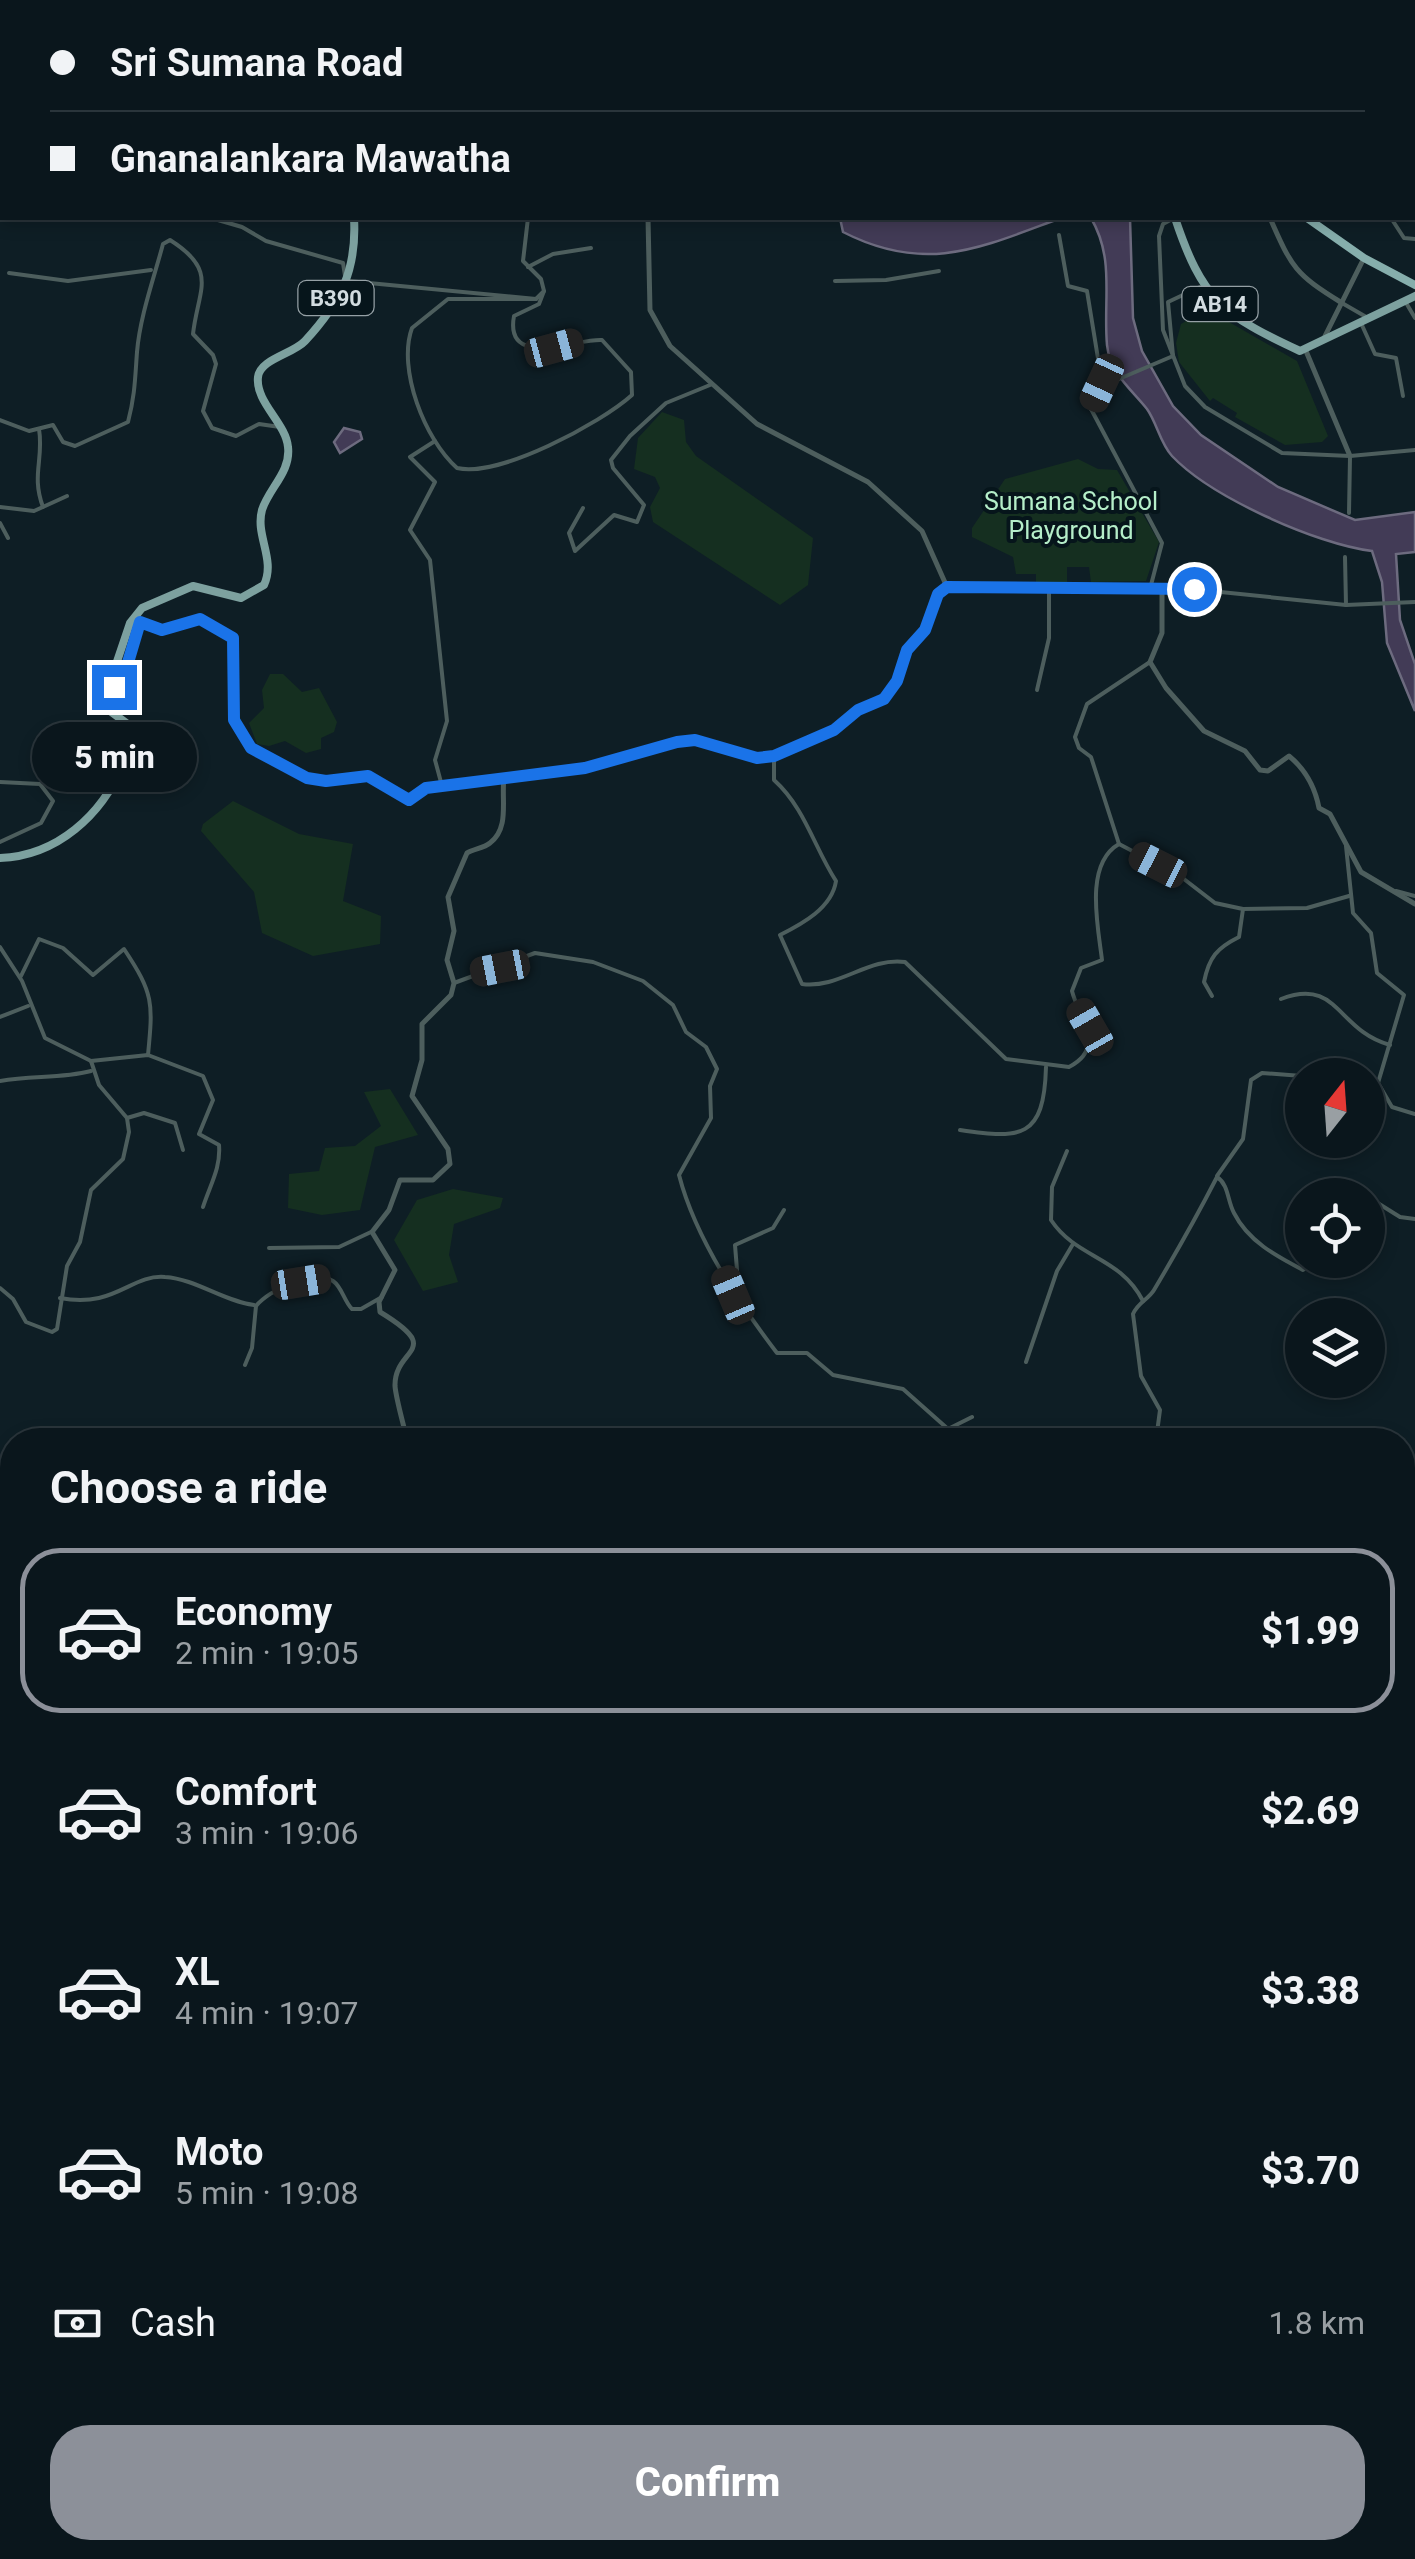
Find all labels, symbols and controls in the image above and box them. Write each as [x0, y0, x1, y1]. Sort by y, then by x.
text: Sri Sumana Road [110, 41, 403, 85]
text: Gnanalankara Mawatha [110, 137, 511, 181]
road number: B390 [298, 281, 374, 315]
road number: AB14 [1182, 287, 1258, 321]
car [521, 326, 587, 370]
car [1076, 349, 1128, 417]
park label: Sumana School Playground [984, 487, 1158, 545]
route start [1172, 567, 1217, 612]
route end [92, 665, 137, 710]
callout: 5 min [32, 722, 196, 792]
text: 5 min [74, 738, 155, 776]
car [1124, 838, 1192, 892]
car [468, 948, 532, 988]
car [1062, 994, 1118, 1060]
north arrow [1285, 1058, 1385, 1158]
map controls [1285, 1058, 1385, 1398]
button: locate [1285, 1178, 1385, 1278]
car [269, 1262, 333, 1302]
car [707, 1262, 759, 1328]
button: layers [1285, 1298, 1385, 1398]
text: Choose a ride [50, 1461, 327, 1514]
icon: car [55, 1586, 145, 1676]
text: Economy [175, 1590, 332, 1634]
text: $1.99 [1261, 1609, 1360, 1653]
text: 2 min · 19:05 [175, 1634, 358, 1672]
icon: car [55, 1766, 145, 1856]
text: Comfort [175, 1770, 317, 1814]
text: $2.69 [1261, 1789, 1360, 1833]
text: 3 min · 19:06 [175, 1814, 358, 1852]
icon: car [55, 1946, 145, 2036]
text: XL [175, 1950, 220, 1994]
text: $3.38 [1261, 1969, 1360, 2013]
text: 4 min · 19:07 [175, 1994, 358, 2032]
icon: car [55, 2126, 145, 2216]
text: Moto [175, 2130, 264, 2174]
text: $3.70 [1261, 2149, 1360, 2193]
text: 5 min · 19:08 [175, 2174, 358, 2212]
icon: cash [50, 2296, 105, 2351]
text: Cash [130, 2301, 216, 2345]
text: 1.8 km [1268, 2304, 1365, 2342]
button: Confirm [50, 2425, 1365, 2540]

